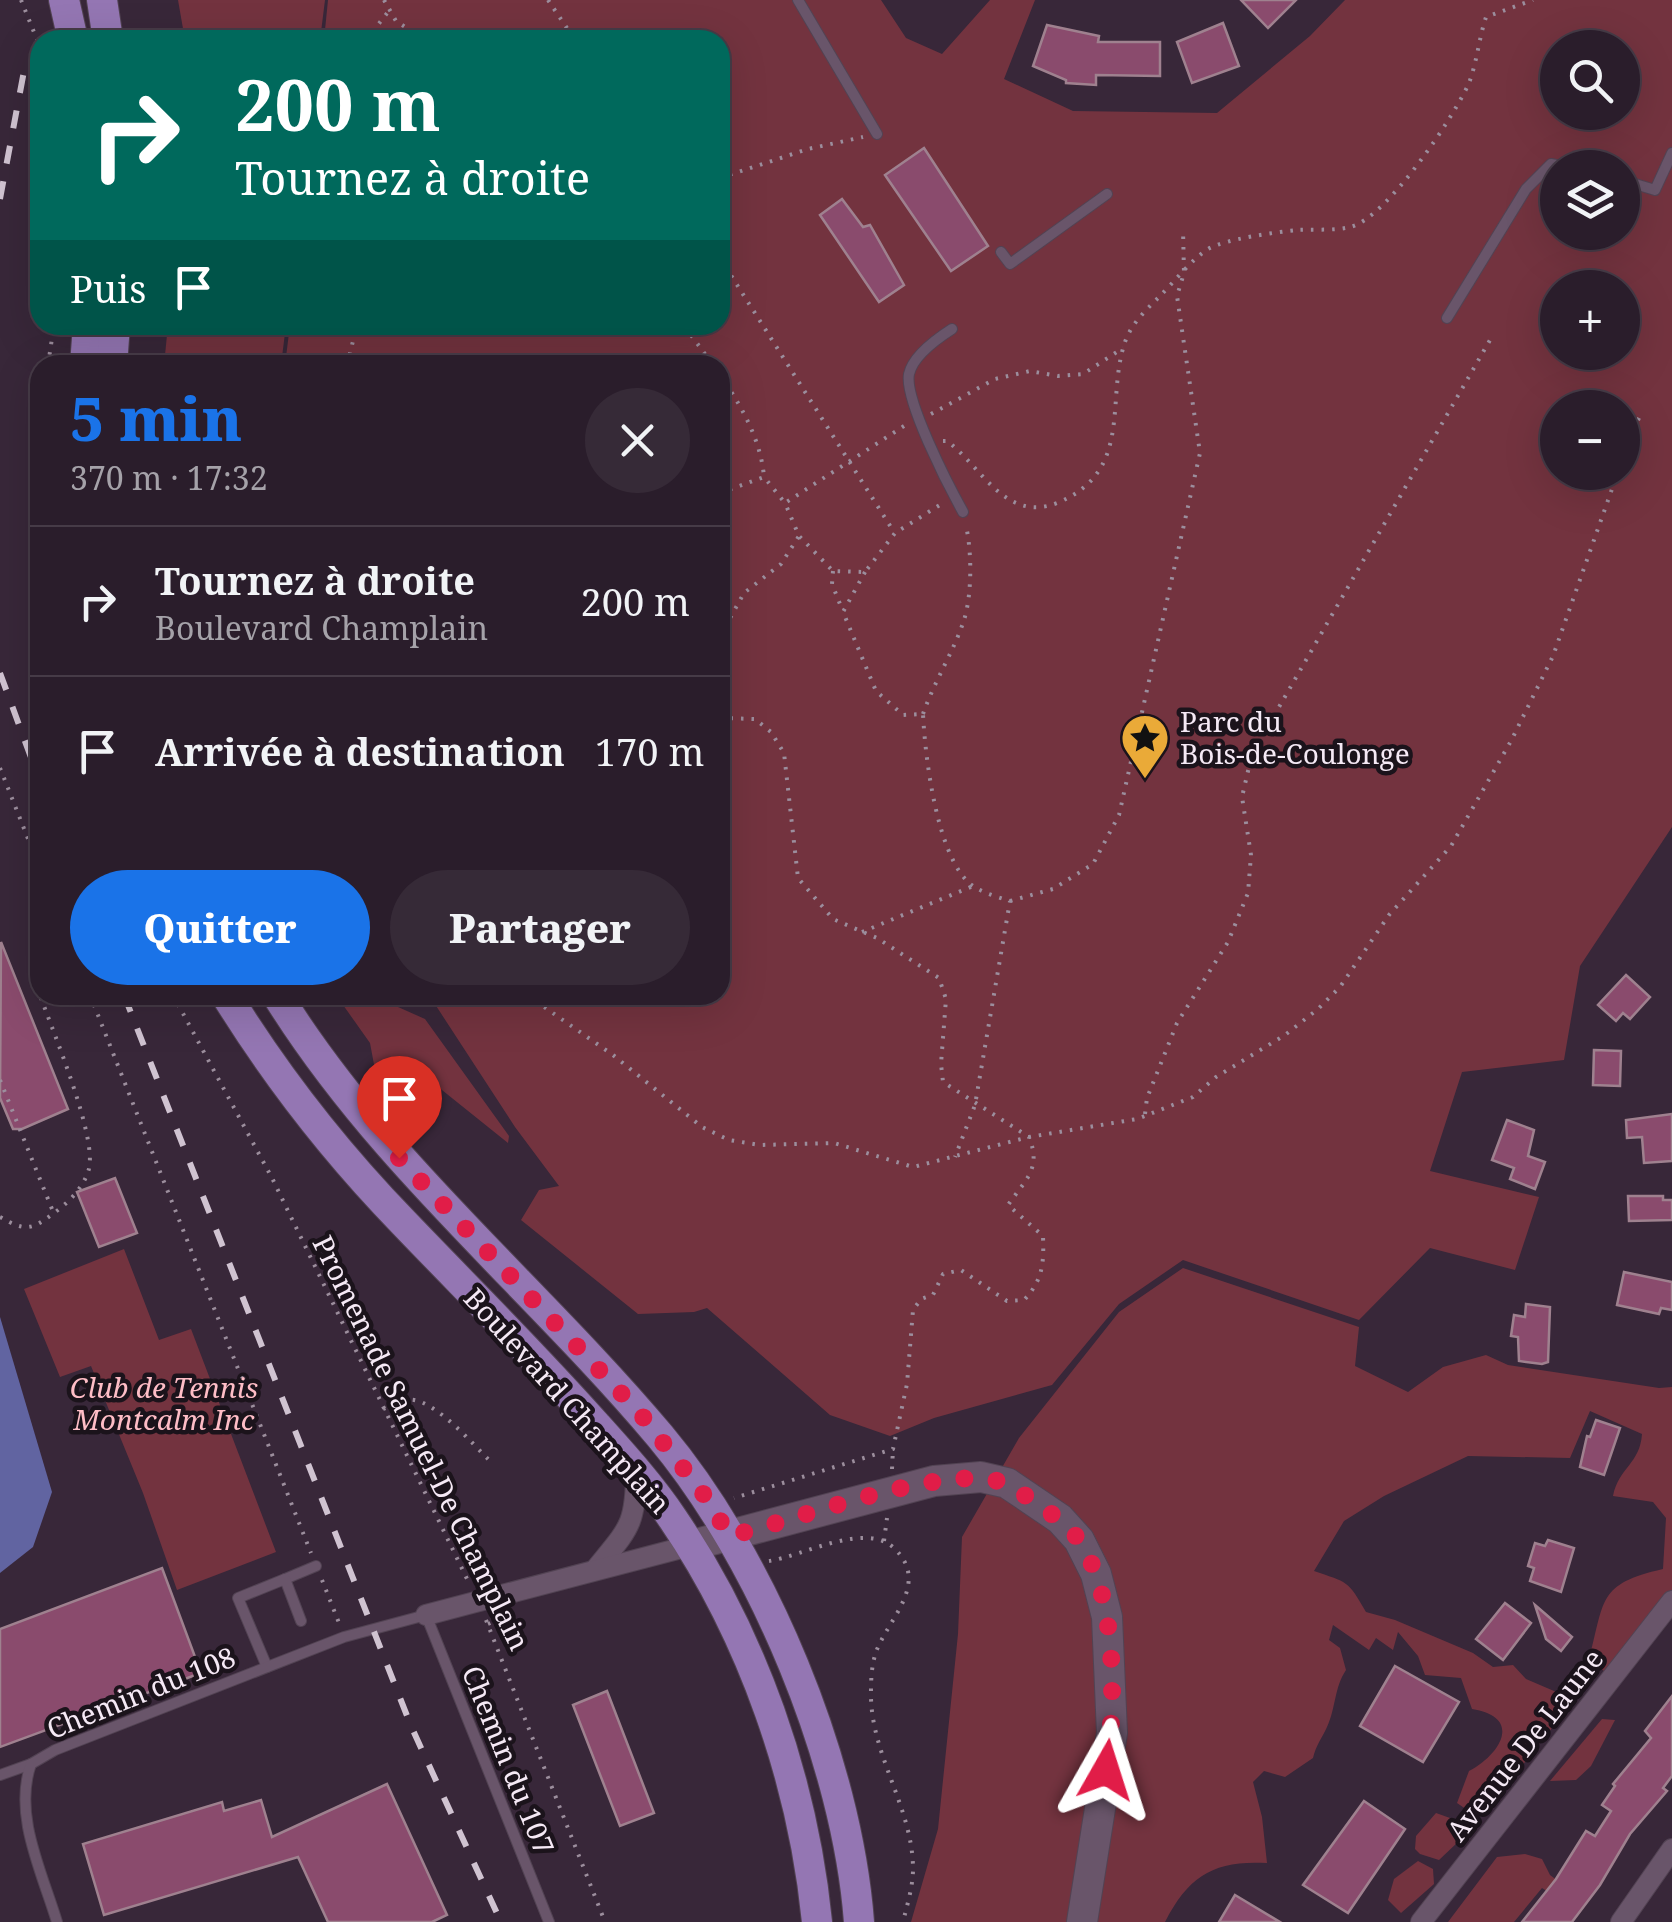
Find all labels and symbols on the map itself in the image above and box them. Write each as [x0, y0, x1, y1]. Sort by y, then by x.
place label: Parc du Bois-de-Coulonge [1180, 702, 1410, 772]
place icon: Parc du Bois-de-Coulonge [1119, 712, 1171, 780]
pin [357, 1056, 442, 1159]
street label: Promenade Samuel-De Champlain [305, 1229, 539, 1656]
street label: Boulevard Champlain [456, 1279, 679, 1521]
park label: Club de Tennis Montcalm Inc [70, 1368, 258, 1438]
street label: Chemin du 108 [41, 1637, 240, 1747]
street label: Avenue De Laune [1437, 1640, 1611, 1848]
street label: Chemin du 107 [454, 1660, 564, 1859]
position arrow [1054, 1718, 1158, 1822]

